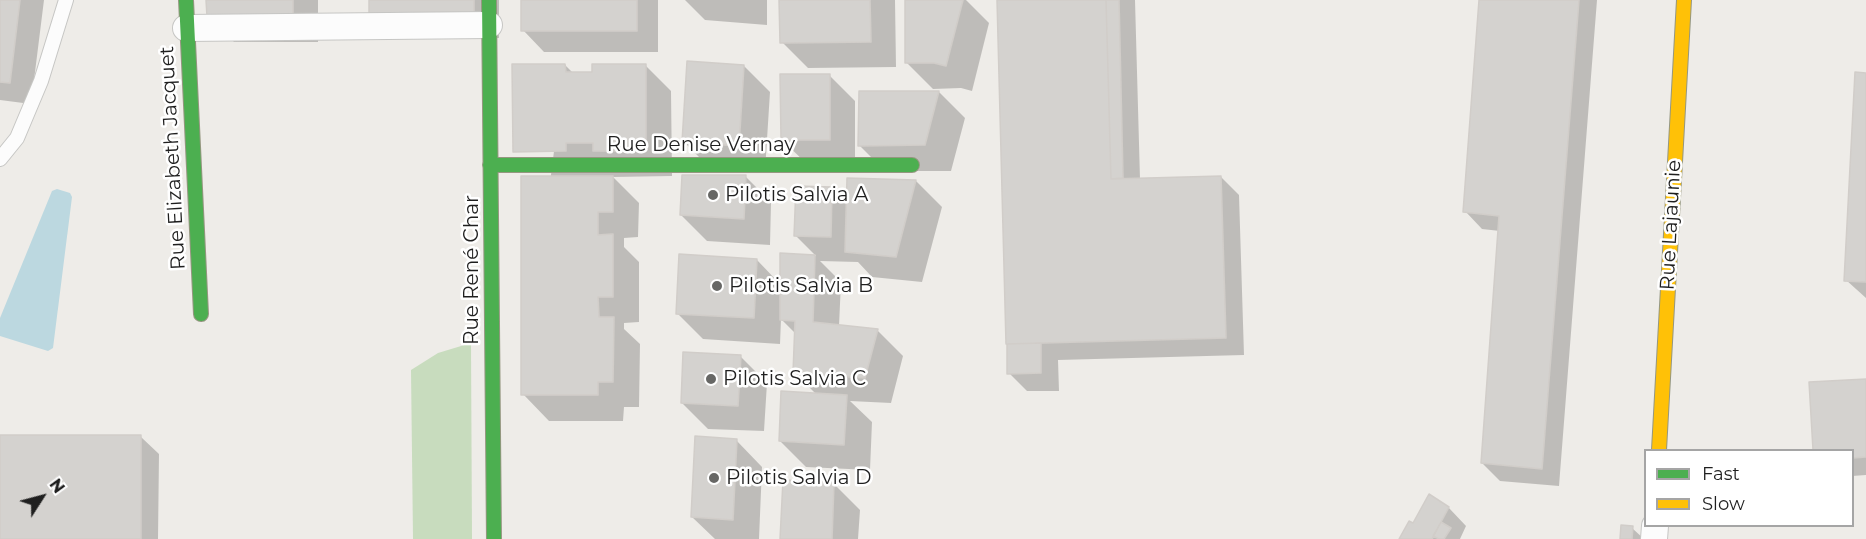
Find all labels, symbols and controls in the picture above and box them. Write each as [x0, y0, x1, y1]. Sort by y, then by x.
street label: Rue Elizabeth Jacquet [155, 46, 191, 270]
street label: Rue Denise Vernay [607, 133, 795, 157]
street label: Rue Lajaunie [1656, 159, 1686, 291]
place label: Pilotis Salvia A [725, 183, 868, 207]
marker: Pilotis Salvia A [706, 188, 720, 202]
street label: Rue René Char [460, 195, 484, 345]
place label: Pilotis Salvia B [729, 274, 873, 298]
marker: Pilotis Salvia B [710, 279, 724, 293]
place label: Pilotis Salvia C [723, 367, 866, 391]
marker: Pilotis Salvia C [704, 372, 718, 386]
legend [1644, 449, 1854, 527]
text: Fast [1702, 463, 1740, 485]
place label: Pilotis Salvia D [726, 466, 871, 490]
north arrow [12, 467, 72, 527]
marker: Pilotis Salvia D [707, 471, 721, 485]
text: N [45, 475, 68, 497]
text: Slow [1702, 493, 1745, 515]

